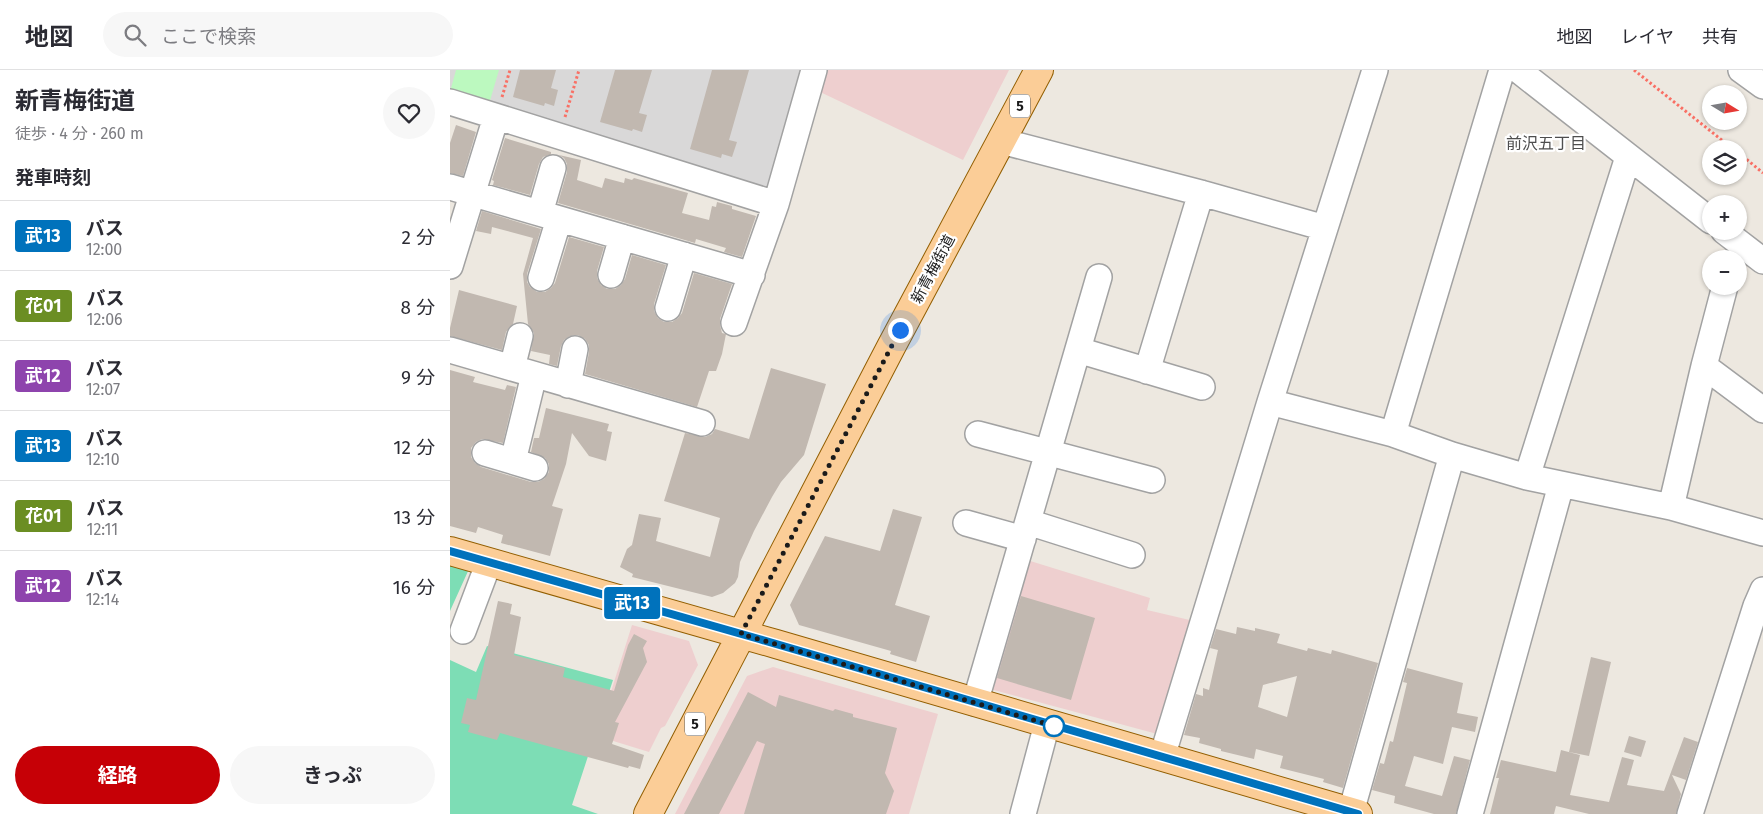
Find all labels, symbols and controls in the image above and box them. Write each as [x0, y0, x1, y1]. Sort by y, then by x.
search box [103, 12, 453, 57]
icon: search [121, 21, 149, 49]
text: 地図 [25, 23, 73, 51]
text: ここで検索 [161, 25, 256, 48]
text: 地図 [1557, 26, 1593, 48]
text: レイヤ [1621, 26, 1674, 48]
text: 共有 [1702, 26, 1738, 48]
north arrow [1702, 85, 1748, 130]
map controls [1702, 85, 1747, 295]
text: 新青梅街道 [15, 87, 135, 115]
button: heart [383, 87, 435, 139]
road number: 5 [1010, 94, 1030, 118]
text: 徒歩 · 4 分 · 260 m [15, 124, 144, 143]
district label: 前沢五丁目 [1506, 134, 1586, 153]
button: layers [1702, 140, 1747, 185]
text: 発車時刻 [15, 166, 91, 189]
button: + [1702, 195, 1747, 240]
text: バス [86, 217, 124, 240]
text: 武13 [25, 225, 61, 247]
text: 2 分 [402, 226, 435, 249]
street label: 新青梅街道 [907, 232, 959, 306]
text: 12:00 [86, 240, 122, 259]
button: − [1702, 250, 1747, 295]
text: バス [87, 287, 125, 310]
text: 花01 [25, 295, 62, 317]
text: 8 分 [400, 296, 435, 319]
text: 12:06 [87, 310, 123, 329]
your location [888, 318, 913, 343]
text: バス [86, 357, 124, 380]
text: 武12 [25, 365, 61, 387]
text: 9 分 [401, 366, 435, 389]
text: 12:07 [86, 380, 120, 399]
text: バス [86, 427, 124, 450]
text: 武13 [25, 435, 61, 457]
text: 12 分 [393, 436, 435, 459]
text: 12:10 [86, 450, 120, 469]
text: バス [87, 497, 125, 520]
text: 花01 [25, 505, 62, 527]
text: 13 分 [393, 506, 435, 529]
text: 12:11 [87, 520, 118, 539]
text: バス [86, 567, 124, 590]
text: 武12 [25, 575, 61, 597]
text: 16 分 [393, 576, 435, 599]
line badge: 武13 [603, 587, 661, 619]
text: 12:14 [86, 590, 119, 609]
text: 武13 [614, 592, 650, 614]
road number: 5 [685, 712, 705, 736]
unlabelled marker [1043, 715, 1065, 737]
button: 経路 [15, 746, 220, 804]
button: きっぷ [230, 746, 435, 804]

